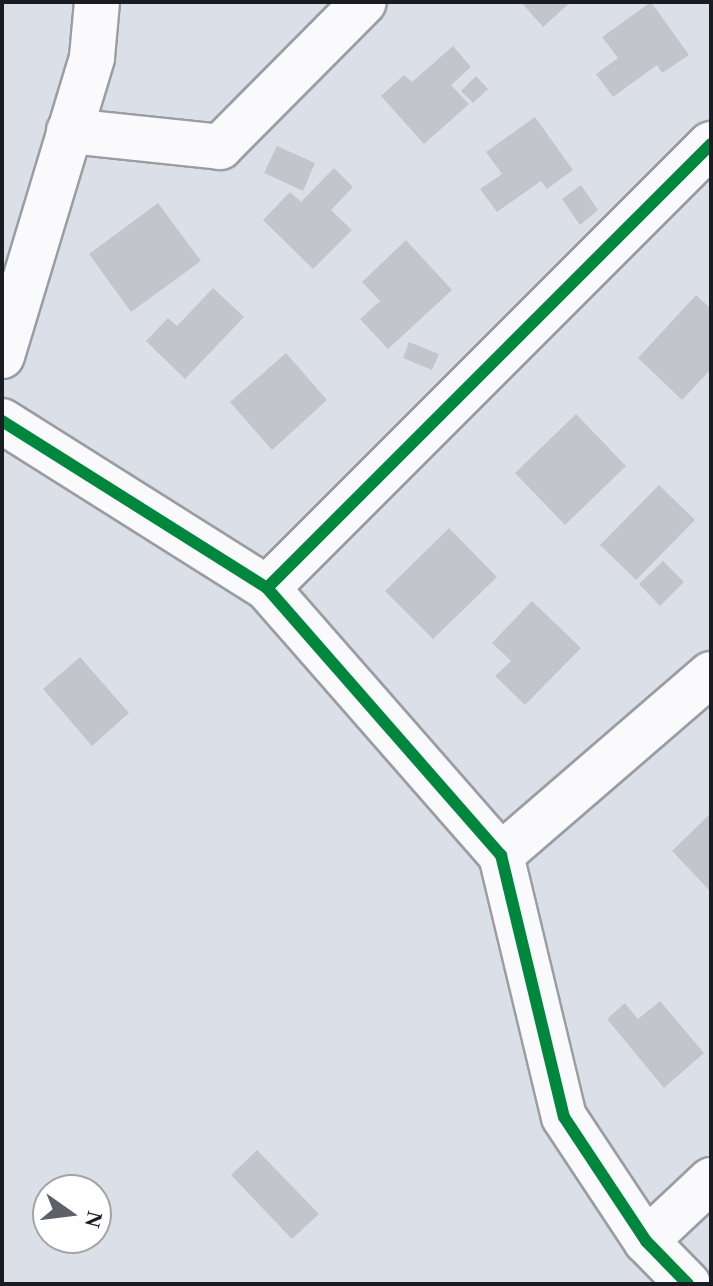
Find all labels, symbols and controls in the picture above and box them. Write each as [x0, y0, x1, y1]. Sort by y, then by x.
north arrow [32, 1174, 112, 1254]
text: N [80, 1209, 108, 1230]

